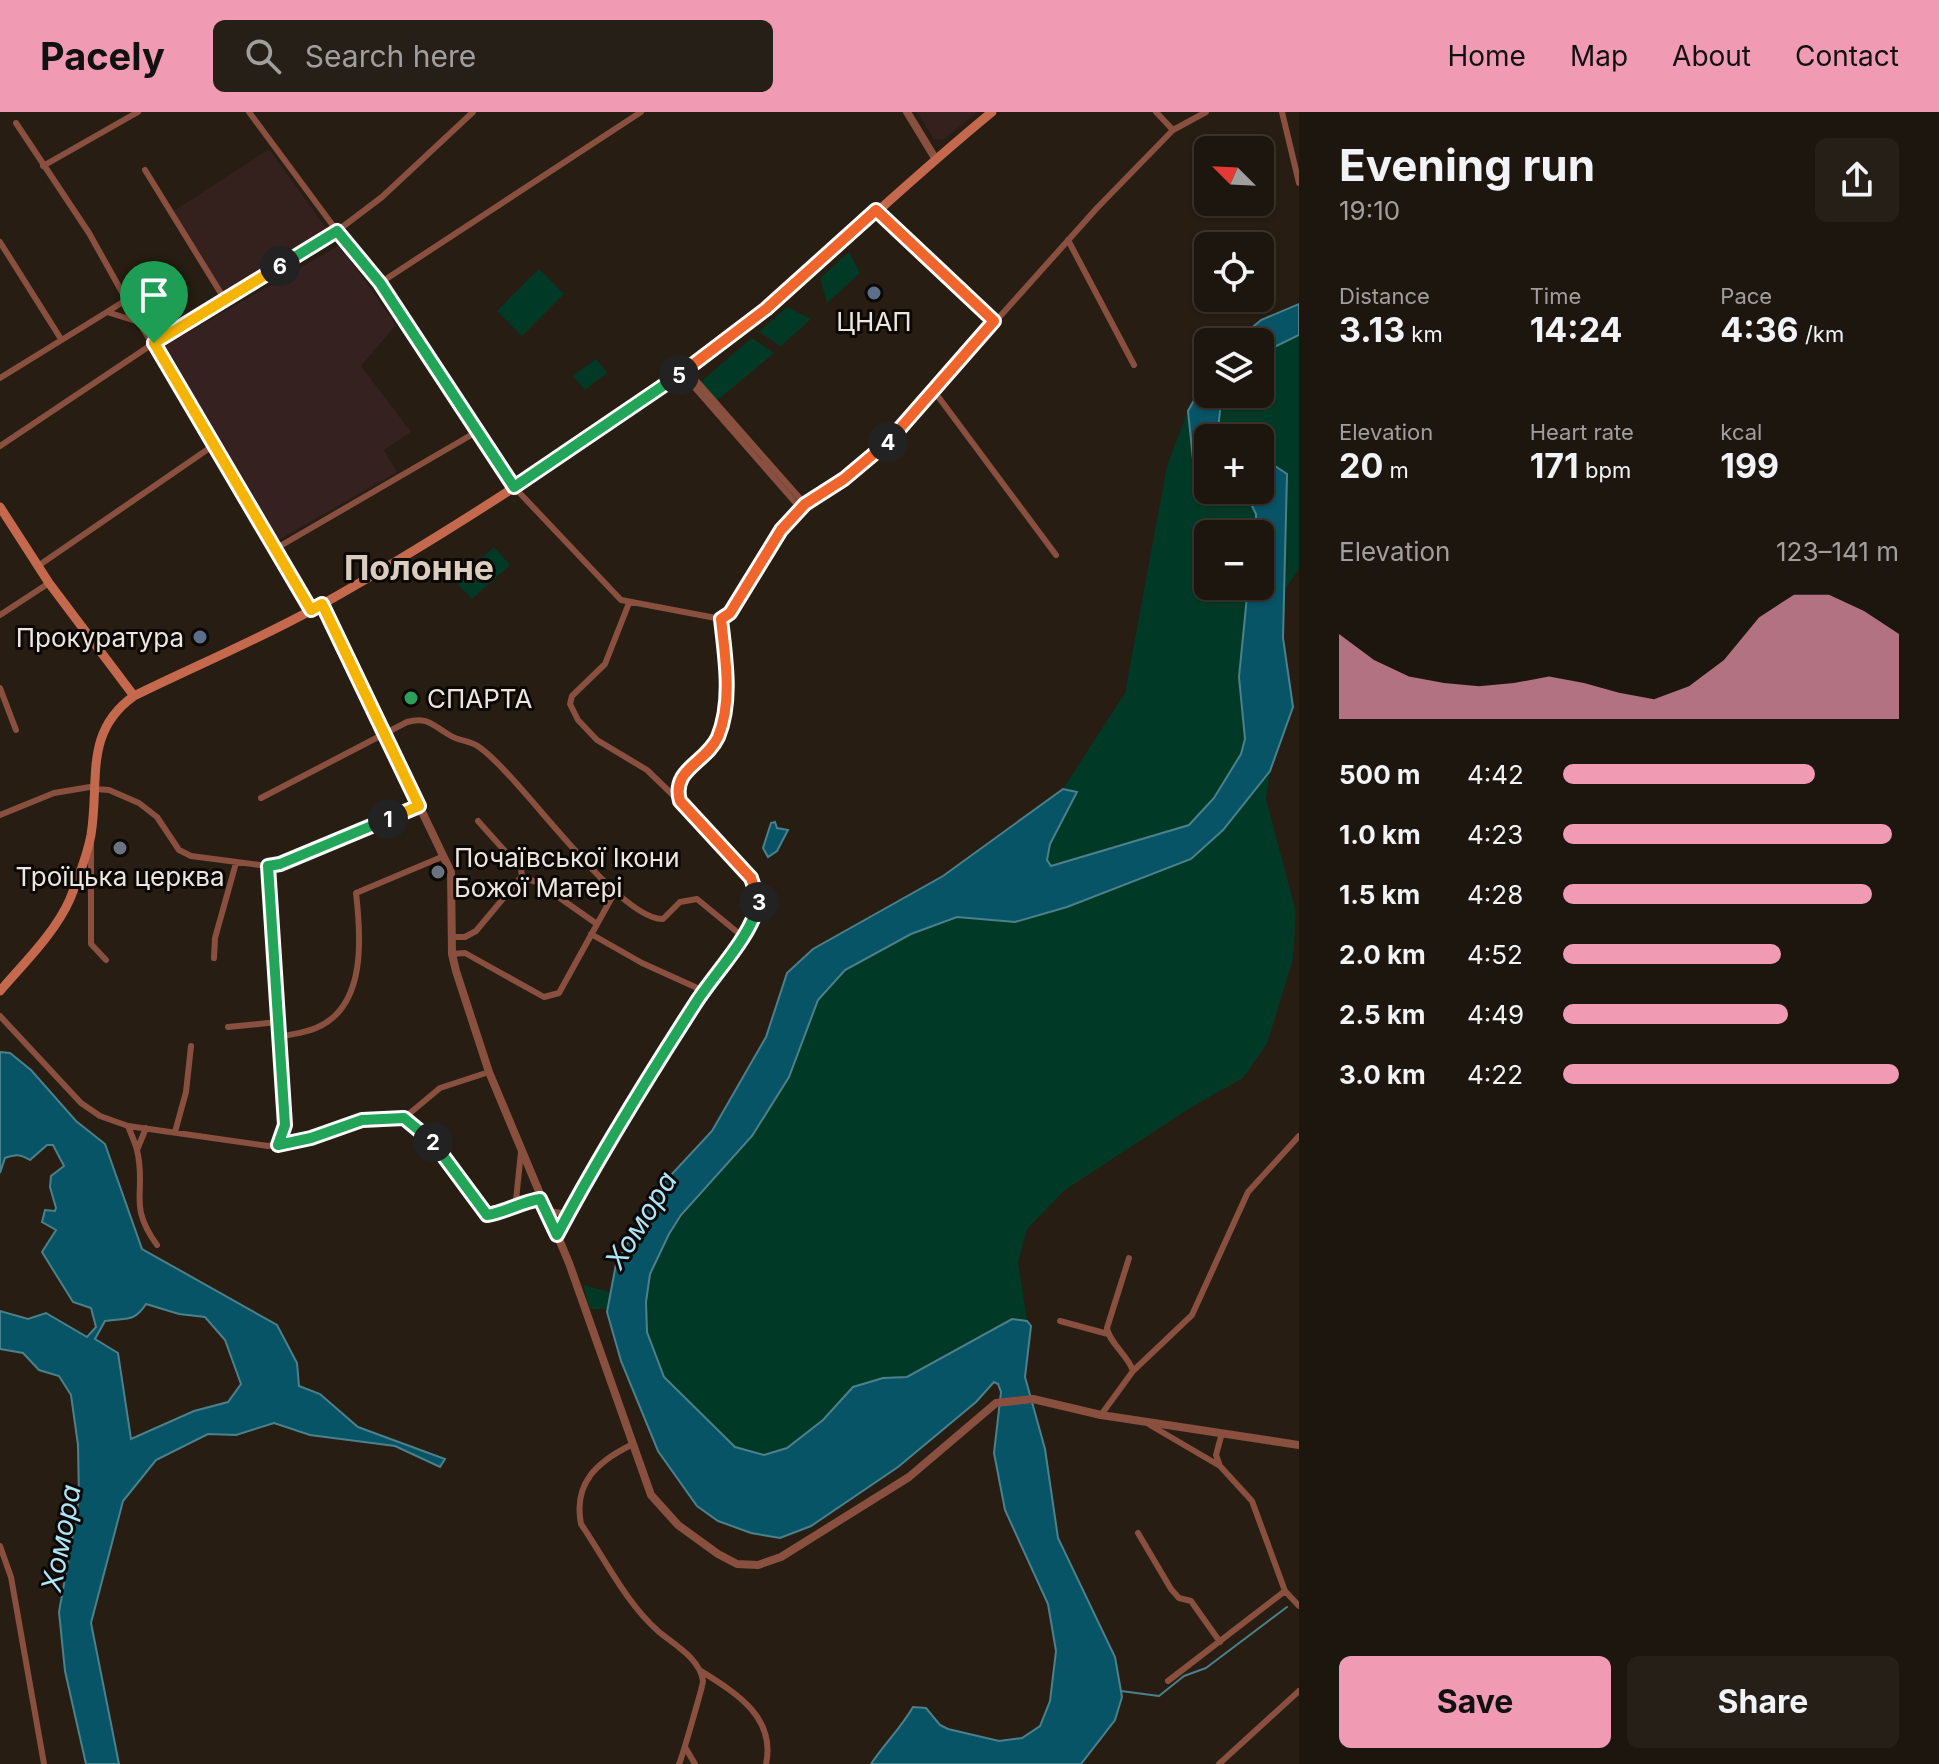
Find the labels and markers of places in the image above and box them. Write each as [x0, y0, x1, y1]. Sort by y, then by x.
pin: 6 [260, 246, 300, 286]
pin [120, 261, 188, 343]
marker: ЦНАП [865, 284, 883, 302]
place label: ЦНАП [836, 306, 912, 337]
pin: 5 [659, 355, 699, 395]
pin: 4 [868, 422, 908, 462]
place label: Прокуратура [16, 622, 184, 653]
marker: Прокуратура [191, 628, 209, 646]
place label: СПАРТА [427, 683, 532, 714]
marker: СПАРТА [402, 689, 420, 707]
pin: 1 [368, 799, 408, 839]
marker: Троїцька церква [111, 839, 129, 857]
place label: Почаївської Ікони Божої Матері [454, 842, 680, 903]
place label: Троїцька церква [15, 861, 225, 892]
marker: Почаївської Ікони Божої Матері [429, 863, 447, 881]
pin: 3 [739, 882, 779, 922]
pin: 2 [413, 1122, 453, 1162]

